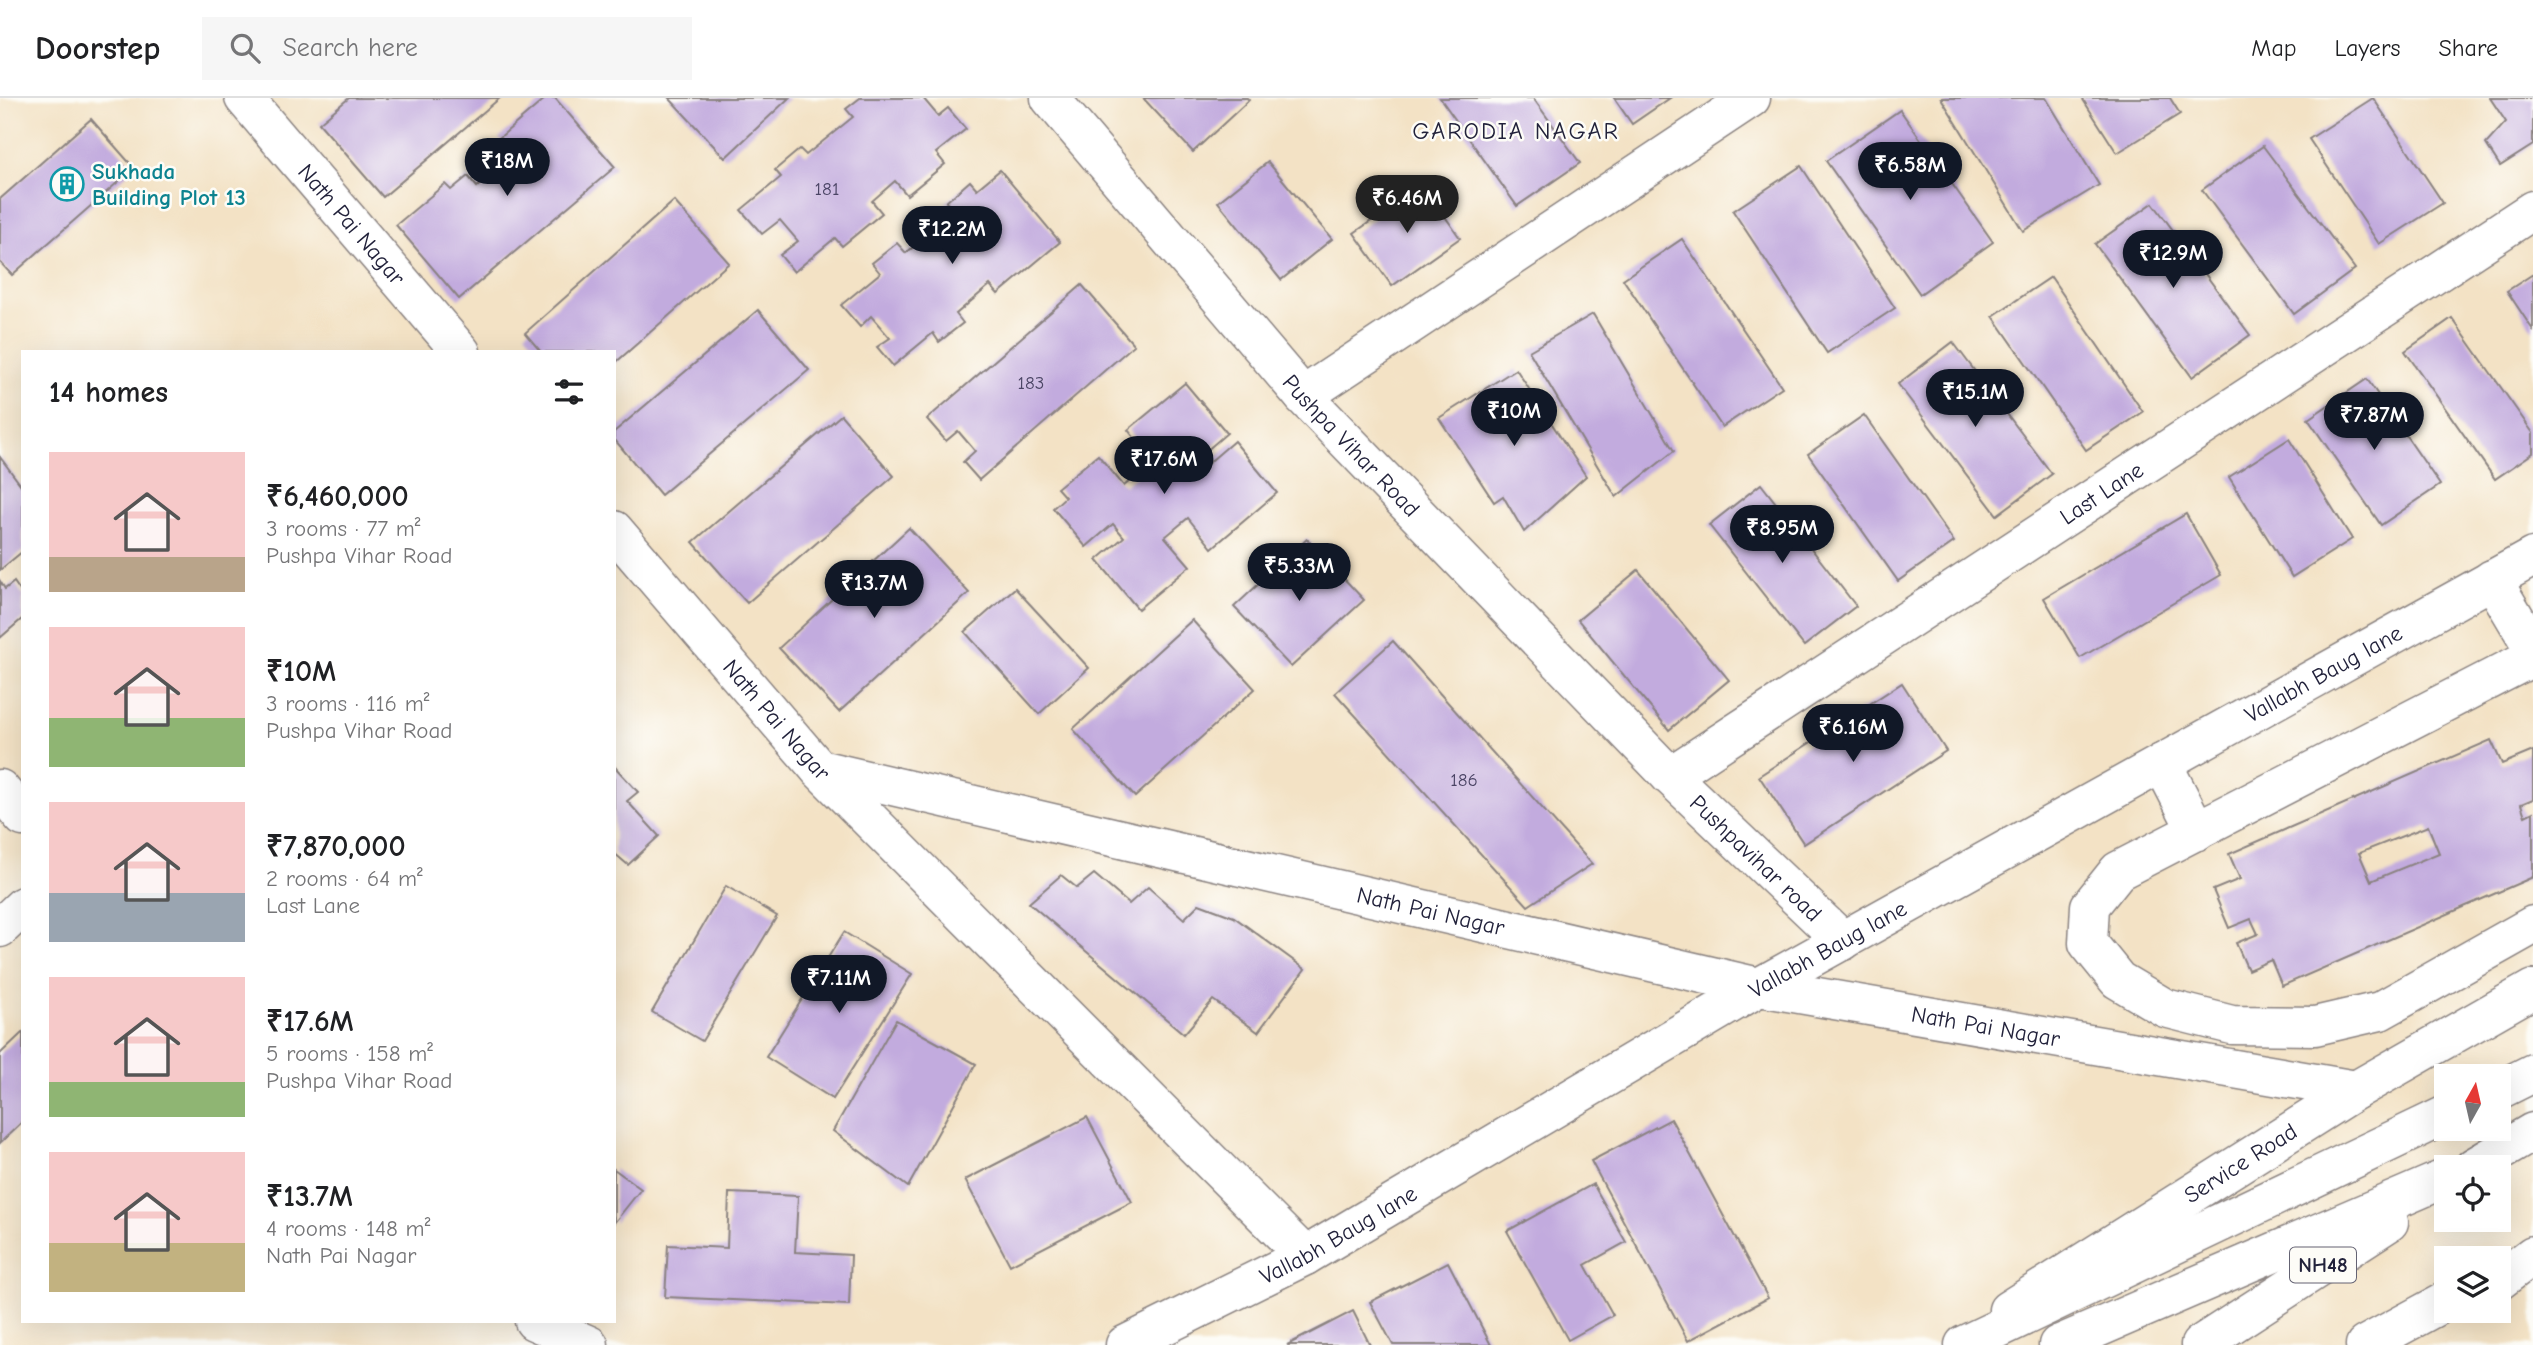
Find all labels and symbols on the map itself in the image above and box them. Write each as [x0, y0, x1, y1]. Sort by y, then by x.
district label: GARODIA NAGAR [1412, 117, 1620, 145]
pin: ₹18M [466, 139, 548, 198]
pin: ₹6.58M [1853, 142, 1967, 202]
place label: Sukhada Building Plot 13 [92, 158, 246, 211]
street label: Nath Pai Nagar [292, 159, 411, 291]
building icon: Sukhada Building Plot 13 [48, 165, 86, 203]
pin: ₹6.46M [1350, 176, 1464, 235]
house number: 181 [815, 178, 839, 200]
pin: ₹12.2M [895, 206, 1009, 266]
pin: ₹12.9M [2116, 230, 2230, 290]
street label: Pushpa Vihar Road [1277, 369, 1425, 523]
pin: ₹15.1M [1918, 370, 2032, 429]
house number: 183 [1018, 372, 1044, 394]
pin: ₹10M [1473, 388, 1555, 448]
pin: ₹7.87M [2317, 392, 2431, 452]
pin: ₹17.6M [1107, 436, 1221, 496]
street label: Last Lane [2055, 456, 2148, 531]
pin: ₹8.95M [1725, 505, 1839, 565]
pin: ₹5.33M [1242, 544, 1356, 603]
pin: ₹13.7M [817, 560, 931, 620]
street label: Vallabh Baug lane [2240, 619, 2407, 729]
street label: Nath Pai Nagar [717, 654, 836, 787]
pin: ₹6.16M [1796, 704, 1910, 764]
house number: 186 [1450, 769, 1478, 791]
street label: Pushpavihar road [1684, 789, 1827, 927]
street label: Nath Pai Nagar [1354, 881, 1508, 942]
street label: Vallabh Baug lane [1744, 895, 1911, 1004]
pin: ₹7.11M [782, 956, 896, 1015]
street label: Nath Pai Nagar [1909, 1001, 2063, 1053]
north arrow [2434, 1064, 2511, 1141]
street label: Service Road [2179, 1118, 2302, 1209]
street label: Vallabh Baug lane [1255, 1180, 1422, 1290]
road number: NH48 [2290, 1248, 2356, 1282]

